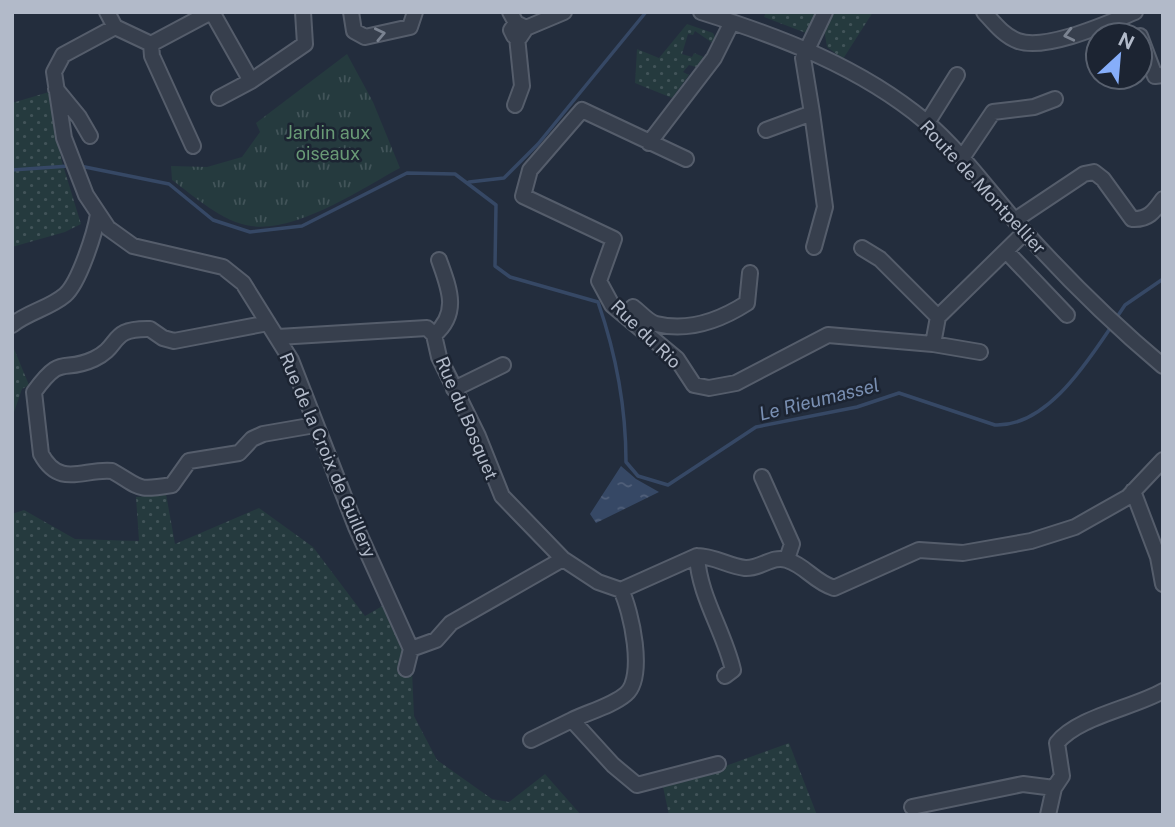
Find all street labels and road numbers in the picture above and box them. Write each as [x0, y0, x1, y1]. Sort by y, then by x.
street label: Route de Montpellier [916, 116, 1050, 258]
street label: Rue du Rio [607, 296, 685, 372]
street label: Rue de la Croix de Guillery [275, 349, 381, 561]
street label: Rue du Bosquet [432, 353, 502, 483]

